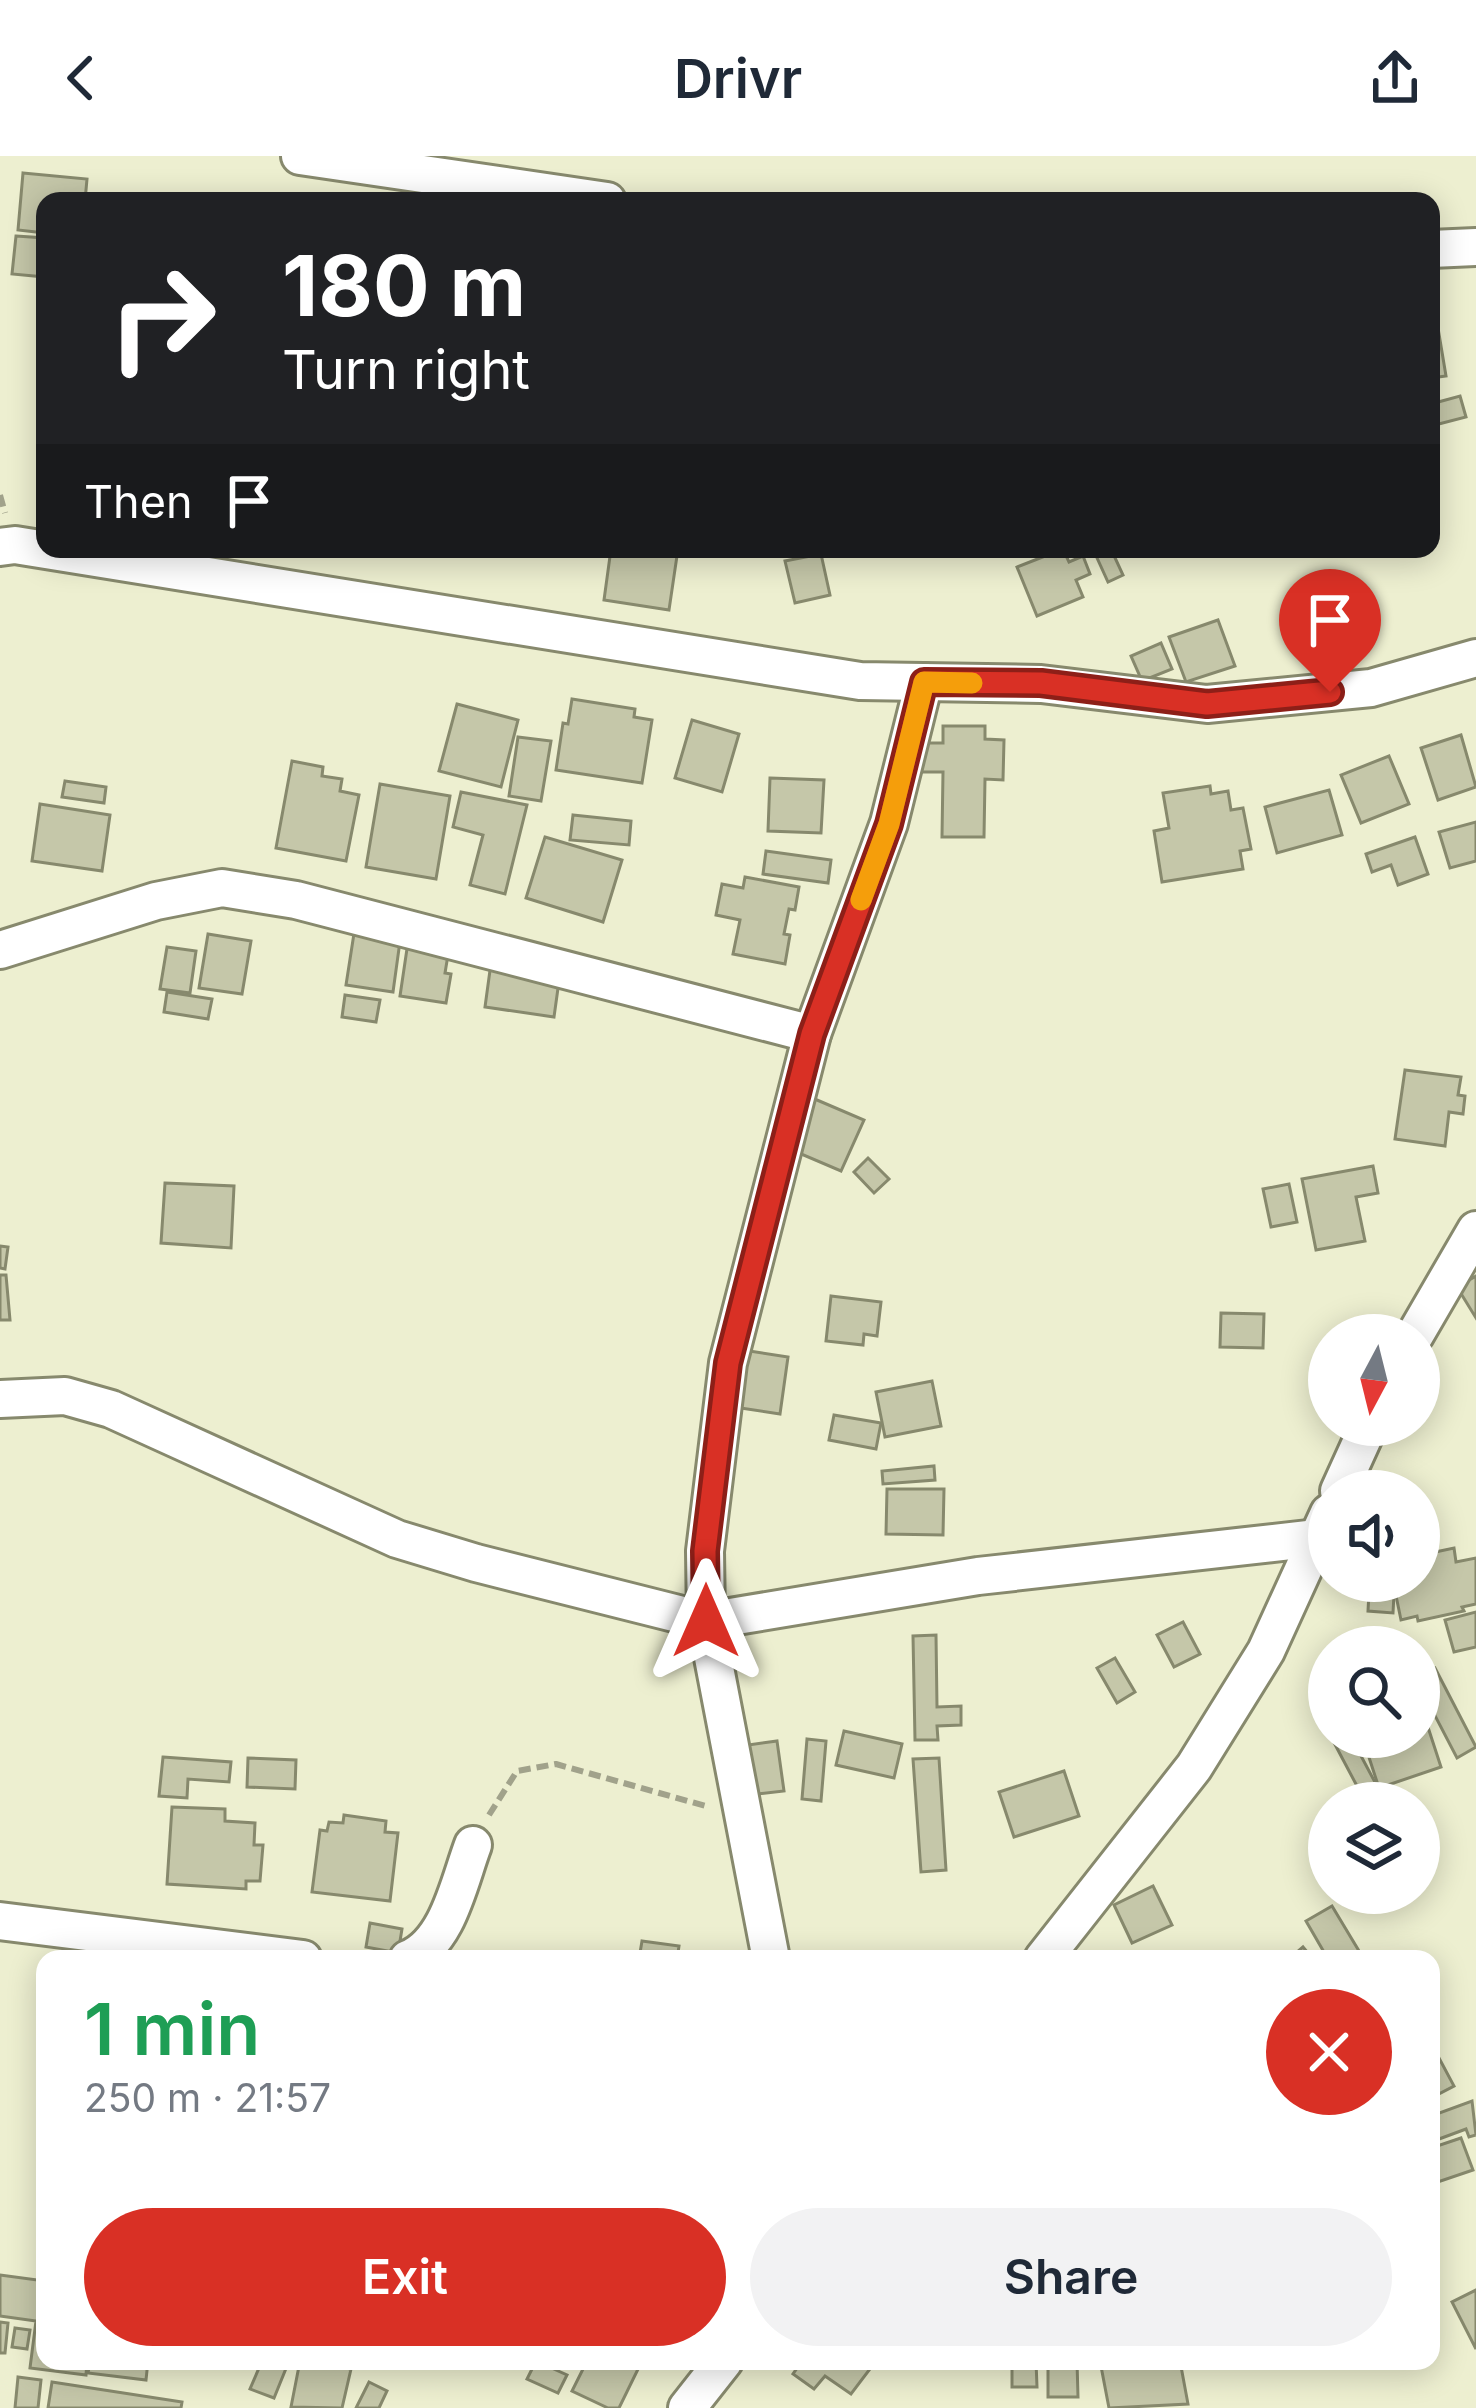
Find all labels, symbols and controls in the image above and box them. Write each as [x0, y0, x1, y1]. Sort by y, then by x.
icon: back [48, 45, 114, 111]
icon: share [1362, 45, 1428, 111]
text: Drivr [674, 46, 802, 111]
text: 180 m [282, 235, 526, 336]
icon: right [84, 240, 240, 396]
text: Turn right [282, 337, 530, 402]
icon: arrive [216, 468, 282, 534]
text: Then [84, 474, 192, 529]
pin [1279, 569, 1381, 692]
icon: arrive [1297, 587, 1363, 653]
north arrow [1308, 1314, 1440, 1446]
map controls [1308, 1314, 1440, 1914]
button: sound [1308, 1470, 1440, 1602]
position arrow [643, 1558, 769, 1684]
button: search [1308, 1626, 1440, 1758]
button: layers [1308, 1782, 1440, 1914]
text: 1 min [84, 1985, 260, 2072]
button: close [1266, 1989, 1392, 2115]
text: 250 m · 21:57 [84, 2074, 331, 2121]
button: Exit [84, 2208, 726, 2346]
button: Share [750, 2208, 1392, 2346]

